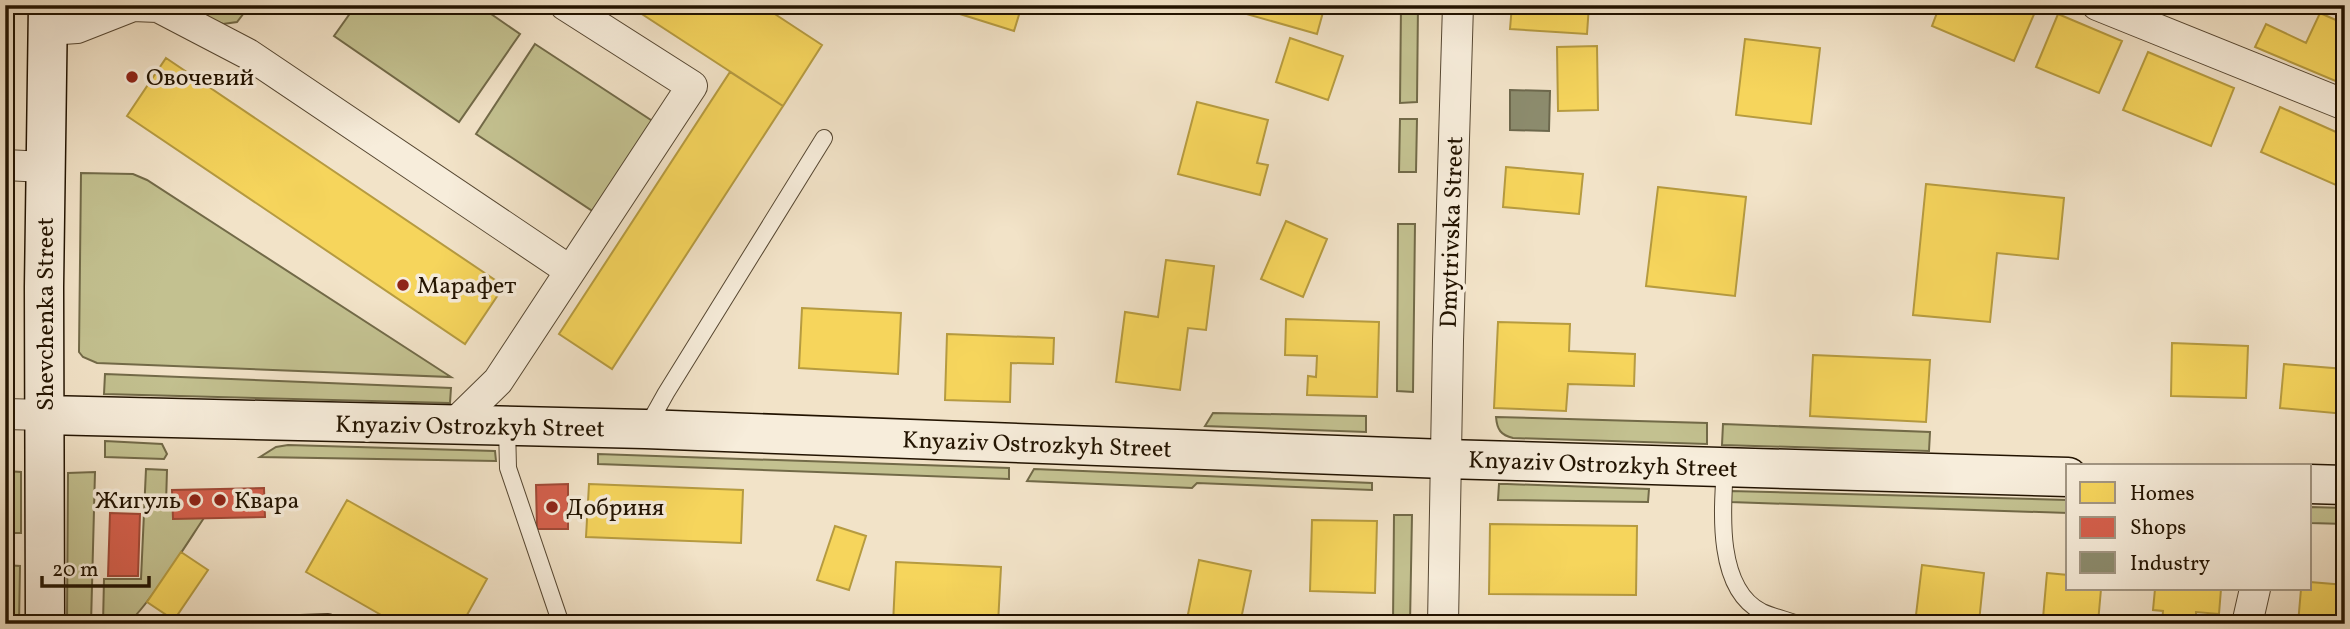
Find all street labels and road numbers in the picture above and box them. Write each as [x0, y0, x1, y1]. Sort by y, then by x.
street label: Dmytrivska Street [1433, 135, 1473, 329]
street label: Shevchenka Street [30, 217, 64, 411]
street label: Knyaziv Ostrozkyh Street [335, 409, 605, 447]
street label: Knyaziv Ostrozkyh Street [902, 424, 1172, 468]
street label: Knyaziv Ostrozkyh Street [1468, 444, 1738, 488]

